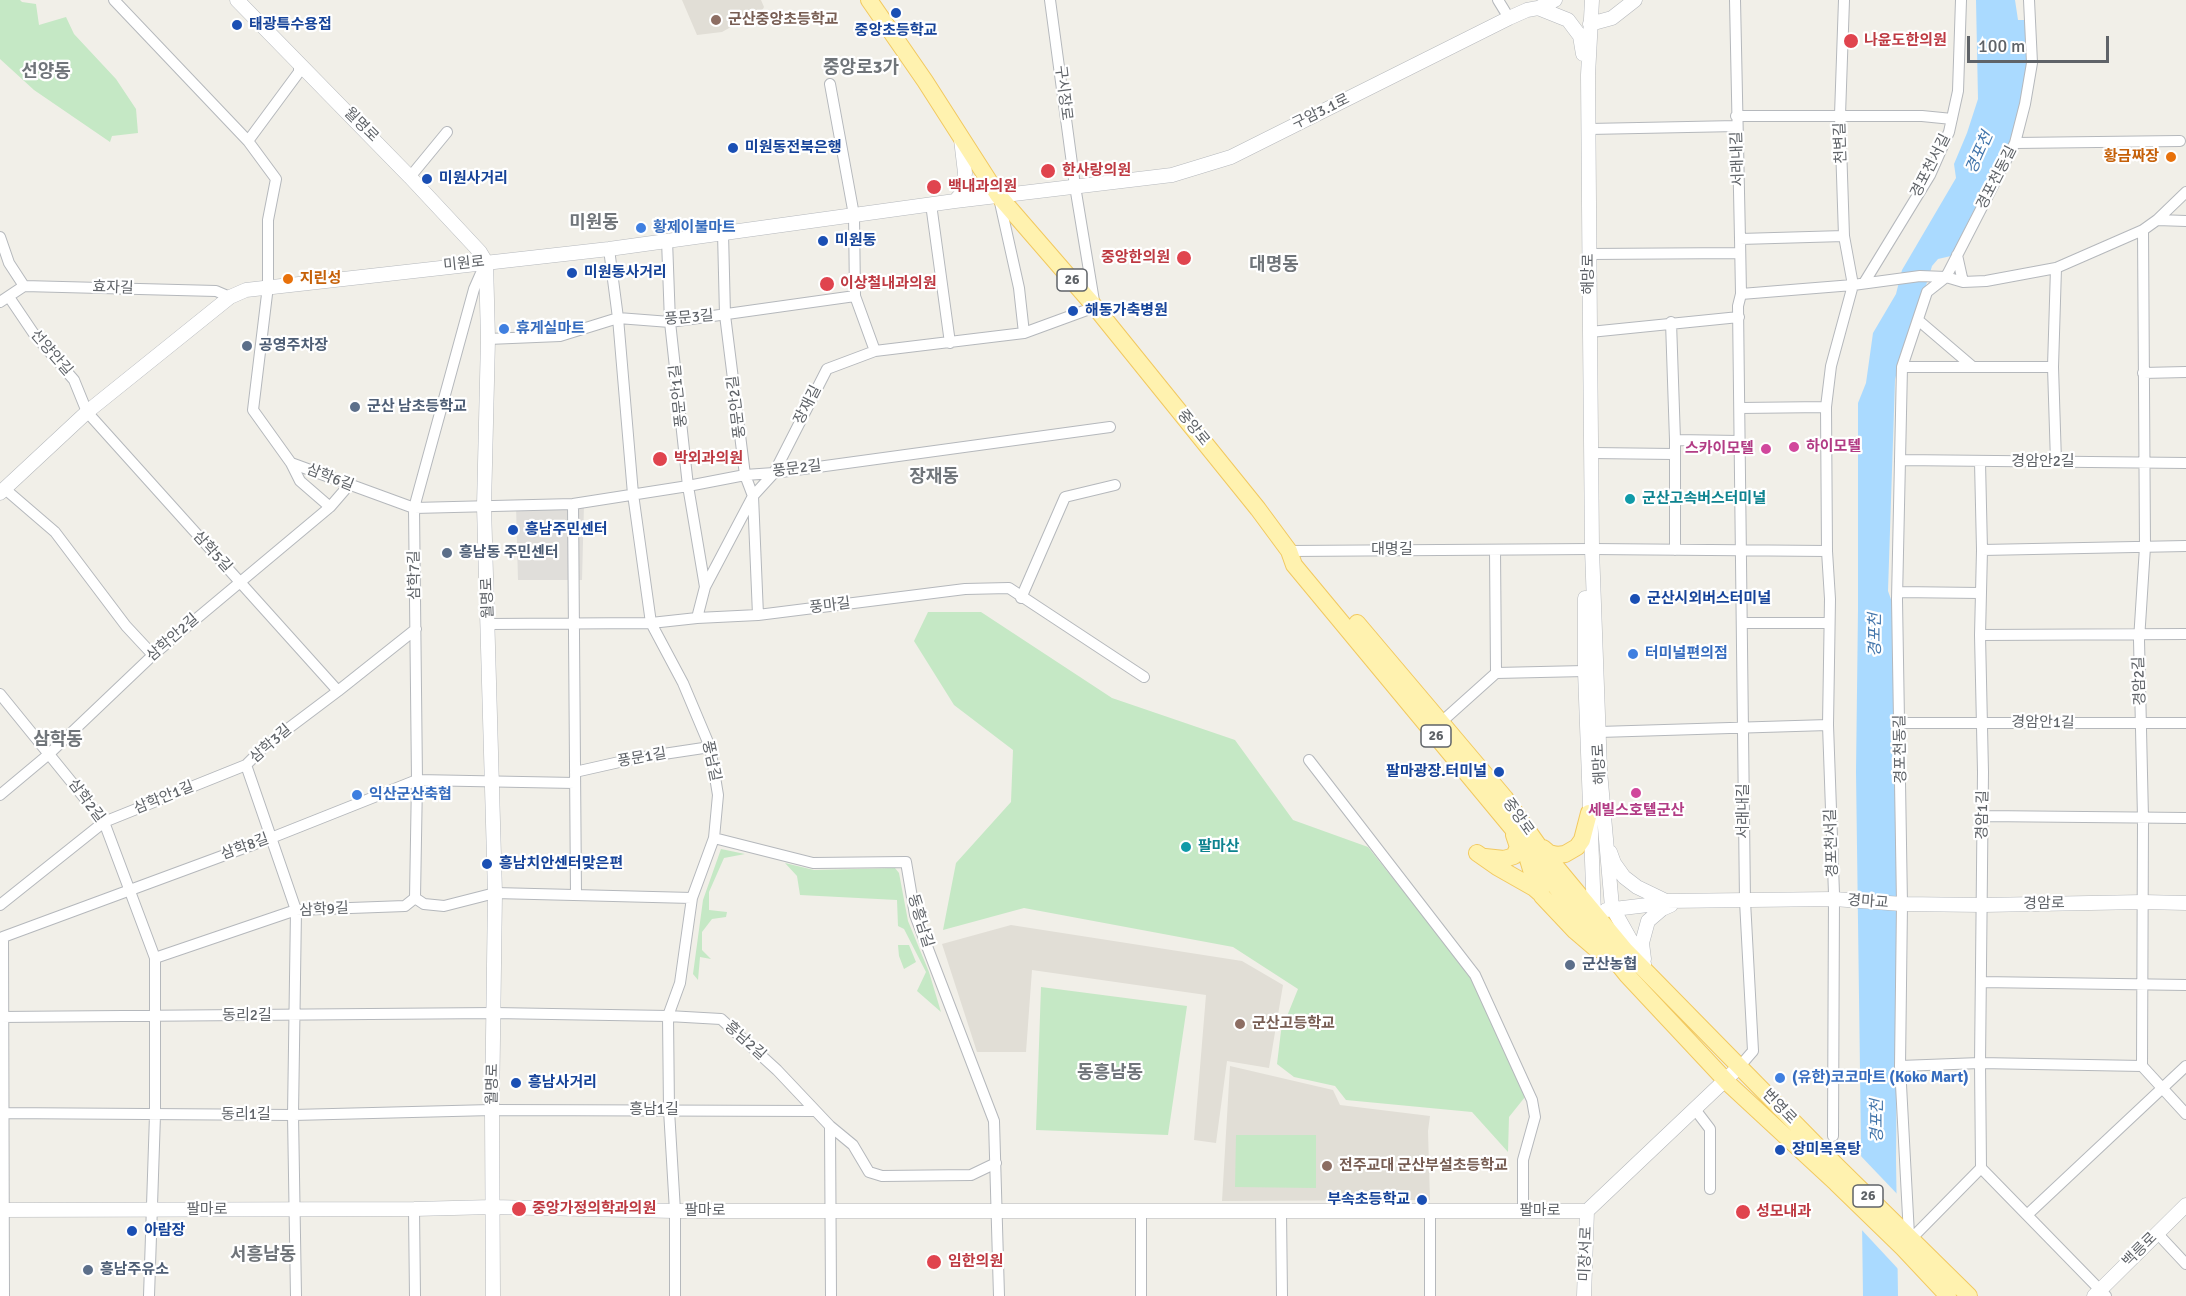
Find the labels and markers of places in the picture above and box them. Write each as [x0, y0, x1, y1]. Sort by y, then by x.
marker: 중앙초등학교 [889, 6, 903, 20]
place label: 군산중앙초등학교 [728, 11, 838, 29]
marker: 군산중앙초등학교 [709, 13, 723, 27]
place label: 태광특수용접 [249, 16, 332, 34]
marker: 태광특수용접 [230, 18, 244, 32]
place label: 중앙초등학교 [855, 22, 937, 40]
marker: 나윤도한의원 [1842, 32, 1860, 50]
place label: 나윤도한의원 [1864, 32, 1947, 50]
place label: 미원동전북은행 [745, 139, 842, 157]
marker: 미원동전북은행 [726, 141, 740, 155]
place label: 황금짜장 [2104, 148, 2159, 166]
marker: 황금짜장 [2164, 150, 2178, 164]
marker: 한사랑의원 [1039, 162, 1057, 180]
place label: 한사랑의원 [1062, 162, 1131, 180]
place label: 미원사거리 [439, 170, 508, 188]
marker: 미원사거리 [420, 172, 434, 186]
marker: 백내과의원 [925, 178, 943, 196]
place label: 백내과의원 [948, 178, 1017, 196]
place label: 황제이불마트 [653, 219, 736, 237]
marker: 황제이불마트 [634, 221, 648, 235]
place label: 미원동 [835, 232, 876, 250]
marker: 미원동 [816, 234, 830, 248]
place label: 중앙한의원 [1101, 249, 1170, 267]
marker: 중앙한의원 [1175, 249, 1193, 267]
place label: 미원동사거리 [584, 264, 667, 282]
marker: 미원동사거리 [565, 266, 579, 280]
place label: 지린성 [300, 270, 341, 288]
marker: 지린성 [281, 272, 295, 286]
marker: 이상철내과의원 [818, 275, 836, 293]
place label: 이상철내과의원 [840, 275, 937, 293]
place label: 해동가축병원 [1085, 302, 1168, 320]
marker: 해동가축병원 [1066, 304, 1080, 318]
place label: 휴게실마트 [516, 320, 585, 338]
marker: 휴게실마트 [497, 322, 511, 336]
place label: 공영주차장 [259, 337, 328, 355]
marker: 공영주차장 [240, 339, 254, 353]
place label: 군산 남초등학교 [367, 398, 467, 416]
marker: 군산 남초등학교 [348, 400, 362, 414]
place label: 하이모텔 [1806, 438, 1861, 456]
place label: 스카이모텔 [1685, 440, 1754, 458]
marker: 하이모텔 [1787, 440, 1801, 454]
marker: 스카이모텔 [1759, 442, 1773, 456]
marker: 박외과의원 [651, 450, 669, 468]
place label: 박외과의원 [674, 450, 743, 468]
place label: 군산고속버스터미널 [1642, 490, 1766, 508]
marker: 군산고속버스터미널 [1623, 492, 1637, 506]
place label: 흥남주민센터 [525, 521, 608, 539]
marker: 흥남주민센터 [506, 523, 520, 537]
place label: 흥남동 주민센터 [459, 544, 559, 562]
marker: 흥남동 주민센터 [440, 546, 454, 560]
place label: 군산시외버스터미널 [1647, 590, 1771, 608]
marker: 군산시외버스터미널 [1628, 592, 1642, 606]
place label: 터미널편의점 [1645, 645, 1728, 663]
marker: 터미널편의점 [1626, 647, 1640, 661]
place label: 팔마광장.터미널 [1386, 763, 1487, 781]
marker: 팔마광장.터미널 [1492, 765, 1506, 779]
place label: 익산군산축협 [369, 786, 452, 804]
marker: 세빌스호텔군산 [1629, 786, 1643, 800]
marker: 익산군산축협 [350, 788, 364, 802]
place label: 세빌스호텔군산 [1588, 802, 1684, 820]
place label: 팔마산 [1198, 838, 1239, 856]
marker: 팔마산 [1179, 840, 1193, 854]
place label: 흥남치안센터맞은편 [499, 855, 623, 873]
marker: 흥남치안센터맞은편 [480, 857, 494, 871]
place label: 군산농협 [1582, 956, 1637, 974]
marker: 군산농협 [1563, 958, 1577, 972]
place label: 군산고등학교 [1252, 1015, 1335, 1033]
marker: 군산고등학교 [1233, 1017, 1247, 1031]
place label: (유한)코코마트 (Koko Mart) [1792, 1069, 1969, 1087]
marker: (유한)코코마트 (Koko Mart) [1773, 1071, 1787, 1085]
place label: 흥남사거리 [528, 1074, 597, 1092]
marker: 흥남사거리 [509, 1076, 523, 1090]
place label: 장미목욕탕 [1792, 1141, 1861, 1159]
marker: 장미목욕탕 [1773, 1143, 1787, 1157]
place label: 전주교대 군산부설초등학교 [1339, 1157, 1508, 1175]
marker: 전주교대 군산부설초등학교 [1320, 1159, 1334, 1173]
place label: 부속초등학교 [1327, 1191, 1410, 1209]
marker: 부속초등학교 [1415, 1193, 1429, 1207]
marker: 중앙가정의학과의원 [510, 1200, 528, 1218]
place label: 중앙가정의학과의원 [532, 1200, 656, 1218]
marker: 성모내과 [1734, 1203, 1752, 1221]
place label: 성모내과 [1756, 1203, 1811, 1221]
place label: 아람장 [144, 1222, 185, 1240]
marker: 아람장 [125, 1224, 139, 1238]
marker: 임한의원 [925, 1253, 943, 1271]
place label: 임한의원 [948, 1253, 1003, 1271]
place label: 흥남주유소 [100, 1261, 169, 1279]
marker: 흥남주유소 [81, 1263, 95, 1277]

